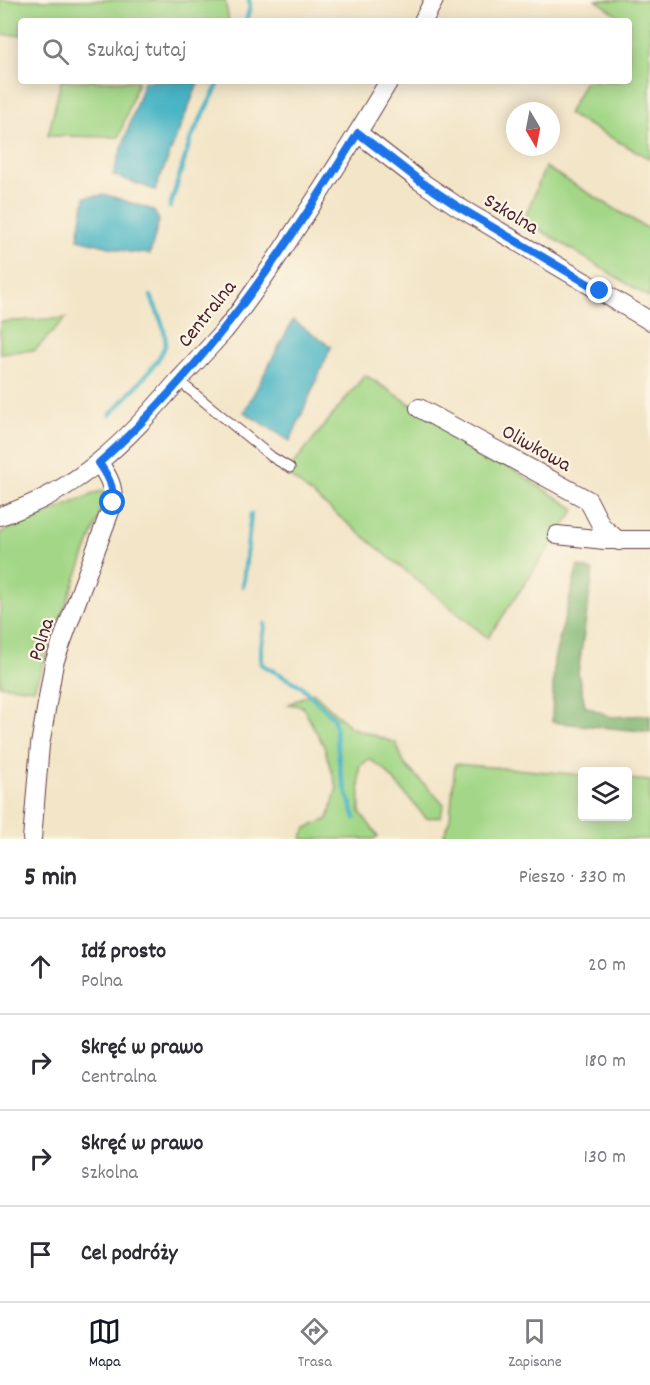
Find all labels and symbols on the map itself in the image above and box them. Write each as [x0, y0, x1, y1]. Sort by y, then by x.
north arrow [506, 102, 560, 156]
street label: Szkolna [477, 187, 545, 244]
street label: Centralna [172, 274, 246, 355]
route end [586, 277, 612, 303]
street label: Oliwkowa [495, 418, 577, 482]
route start [99, 489, 125, 515]
street label: Polna [22, 614, 64, 665]

